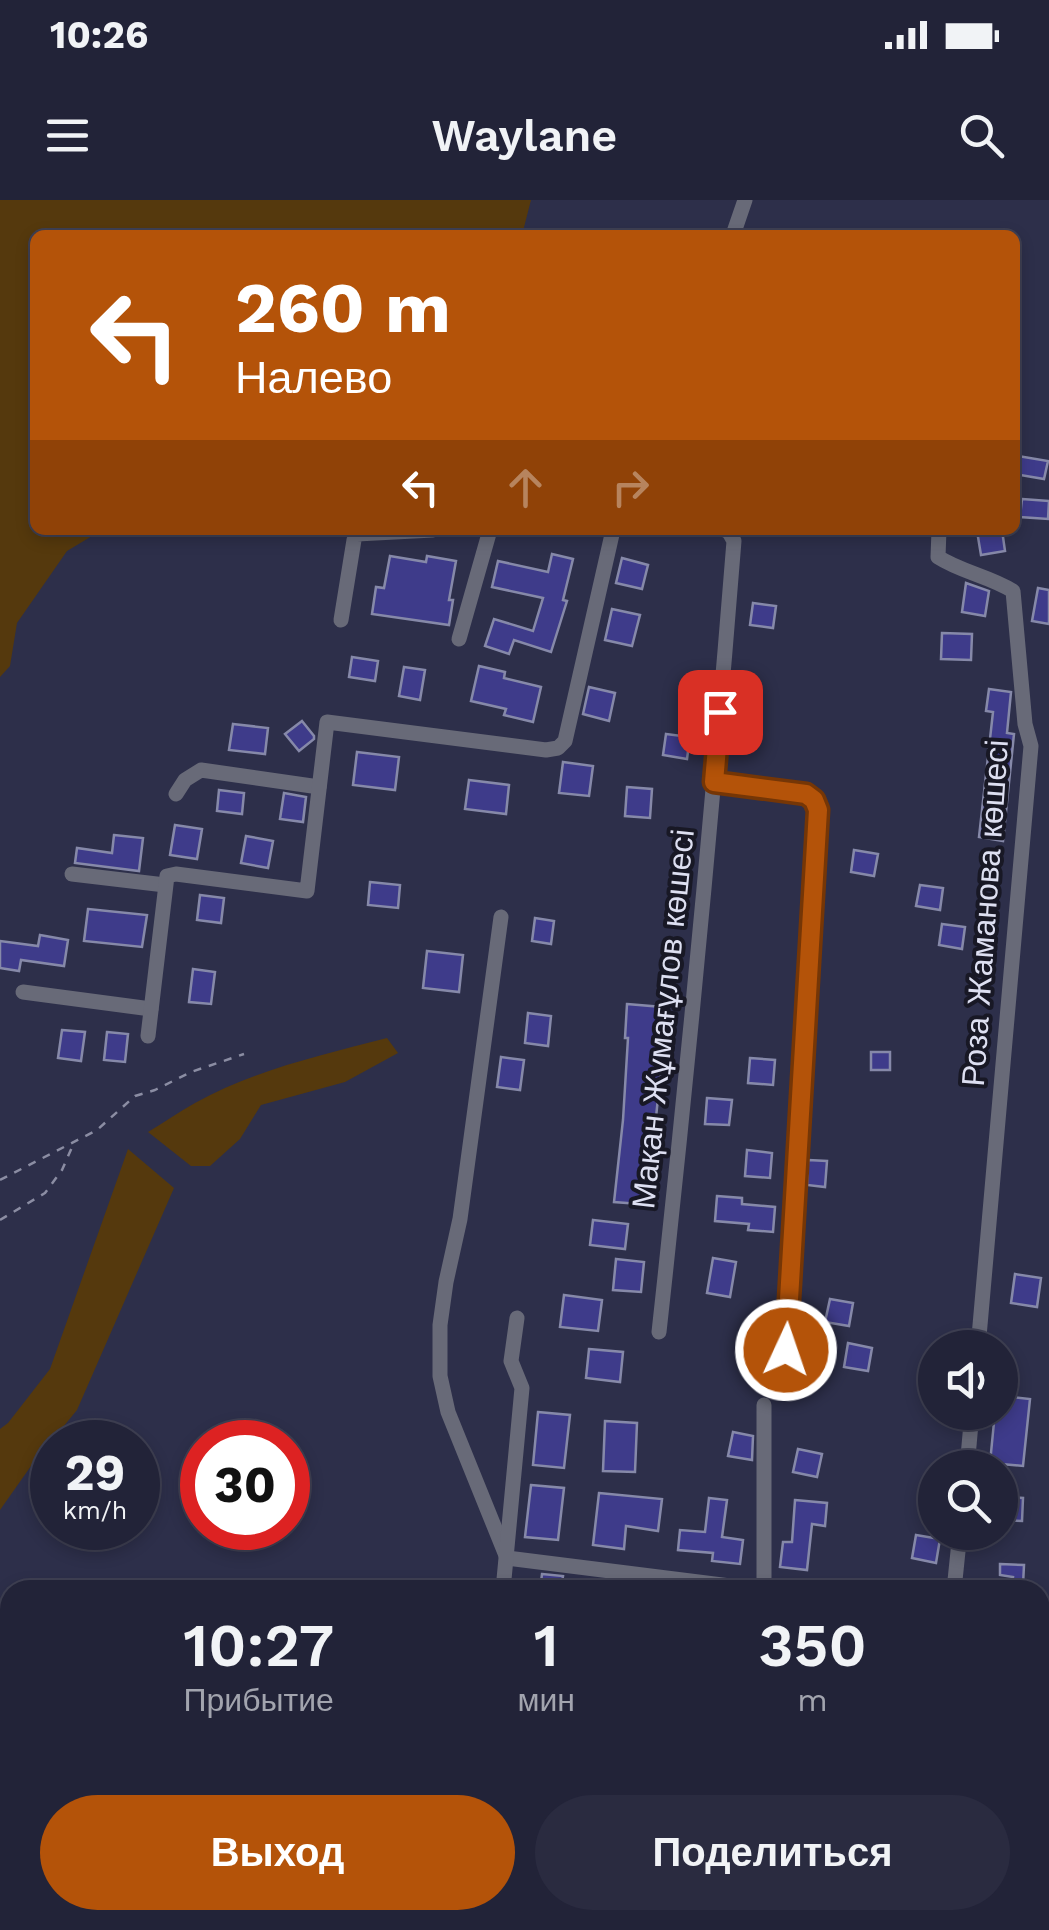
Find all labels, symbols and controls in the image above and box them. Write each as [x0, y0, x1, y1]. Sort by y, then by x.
text: 10:26 [50, 13, 148, 57]
icon: menu [40, 108, 95, 163]
icon: search [954, 108, 1009, 163]
text: Waylane [432, 109, 617, 162]
text: 260 m [235, 267, 451, 349]
icon: left [70, 270, 200, 400]
text: Налево [235, 351, 392, 404]
icon: left [393, 460, 448, 515]
icon: ahead [498, 460, 553, 515]
icon: right [603, 460, 658, 515]
pin [678, 670, 763, 755]
icon: arrive [693, 685, 748, 740]
street label: Роза Жаманова көшесі [954, 738, 1016, 1088]
street label: Мақан Жұмағұлов көшесі [624, 827, 702, 1211]
position arrow [734, 1298, 838, 1402]
map controls [918, 1330, 1018, 1550]
button: sound [918, 1330, 1018, 1430]
speed limit sign: 30 [180, 1420, 310, 1550]
text: 29 [65, 1443, 125, 1502]
button: search [918, 1450, 1018, 1550]
text: km/h [63, 1496, 127, 1525]
text: 10:27 [183, 1610, 334, 1681]
text: 1 [534, 1610, 559, 1681]
text: 350 [758, 1610, 867, 1681]
text: Прибытие [184, 1681, 334, 1719]
text: мин [517, 1681, 575, 1719]
text: m [797, 1681, 828, 1719]
button: Выход [40, 1795, 515, 1910]
button: Поделиться [535, 1795, 1010, 1910]

